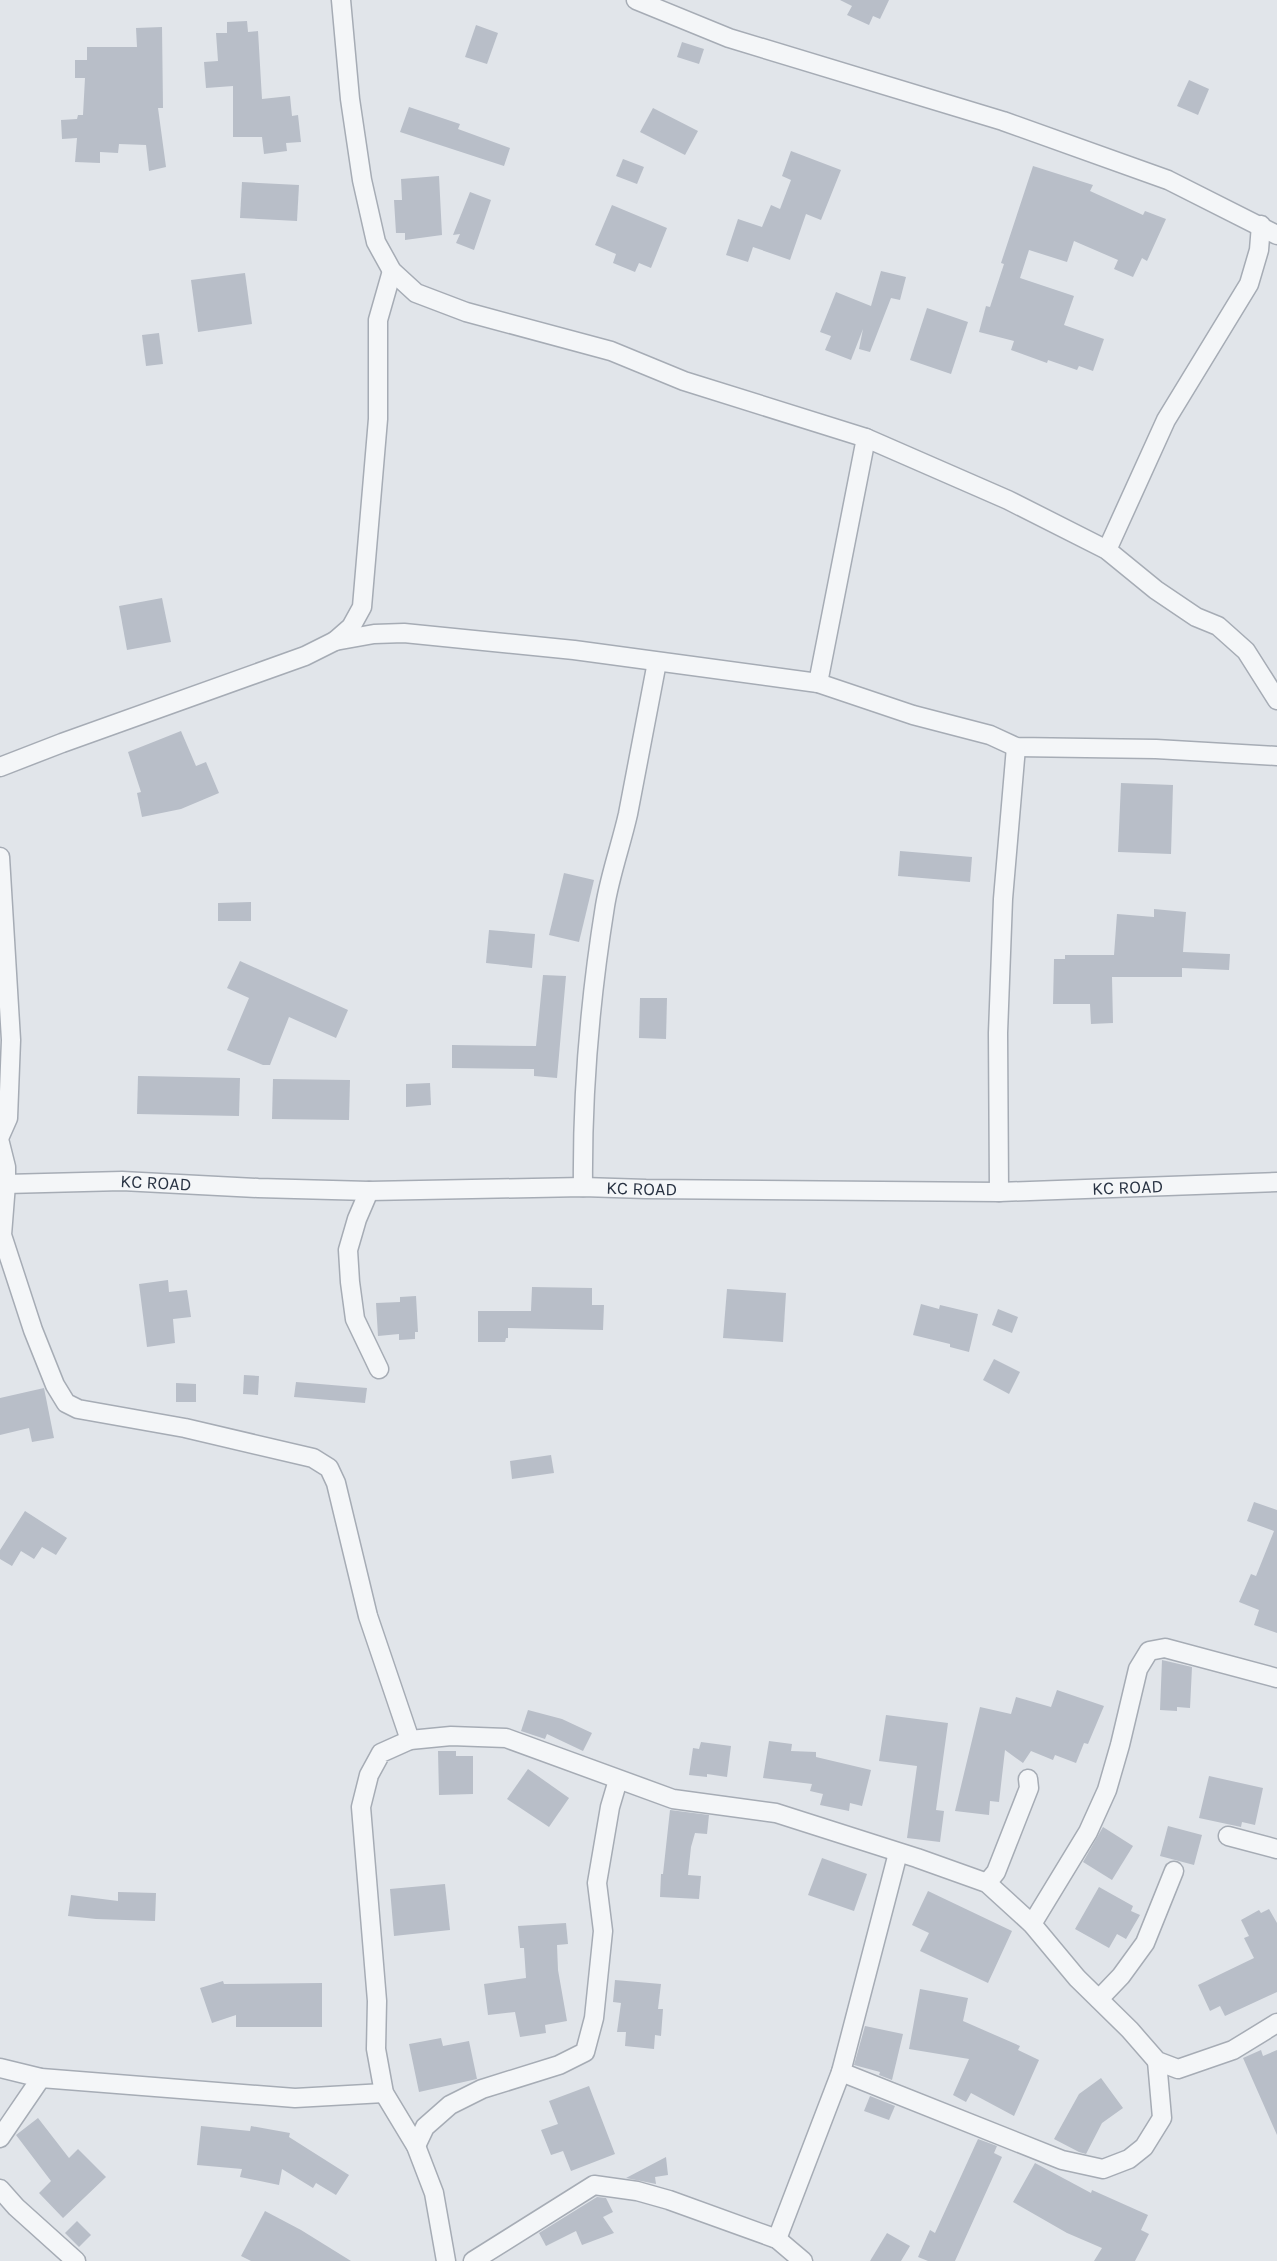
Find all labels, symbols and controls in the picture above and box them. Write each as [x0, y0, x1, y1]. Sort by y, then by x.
street label: KC ROAD [120, 1170, 192, 1196]
street label: KC ROAD [1092, 1175, 1164, 1200]
street label: KC ROAD [606, 1177, 677, 1200]

